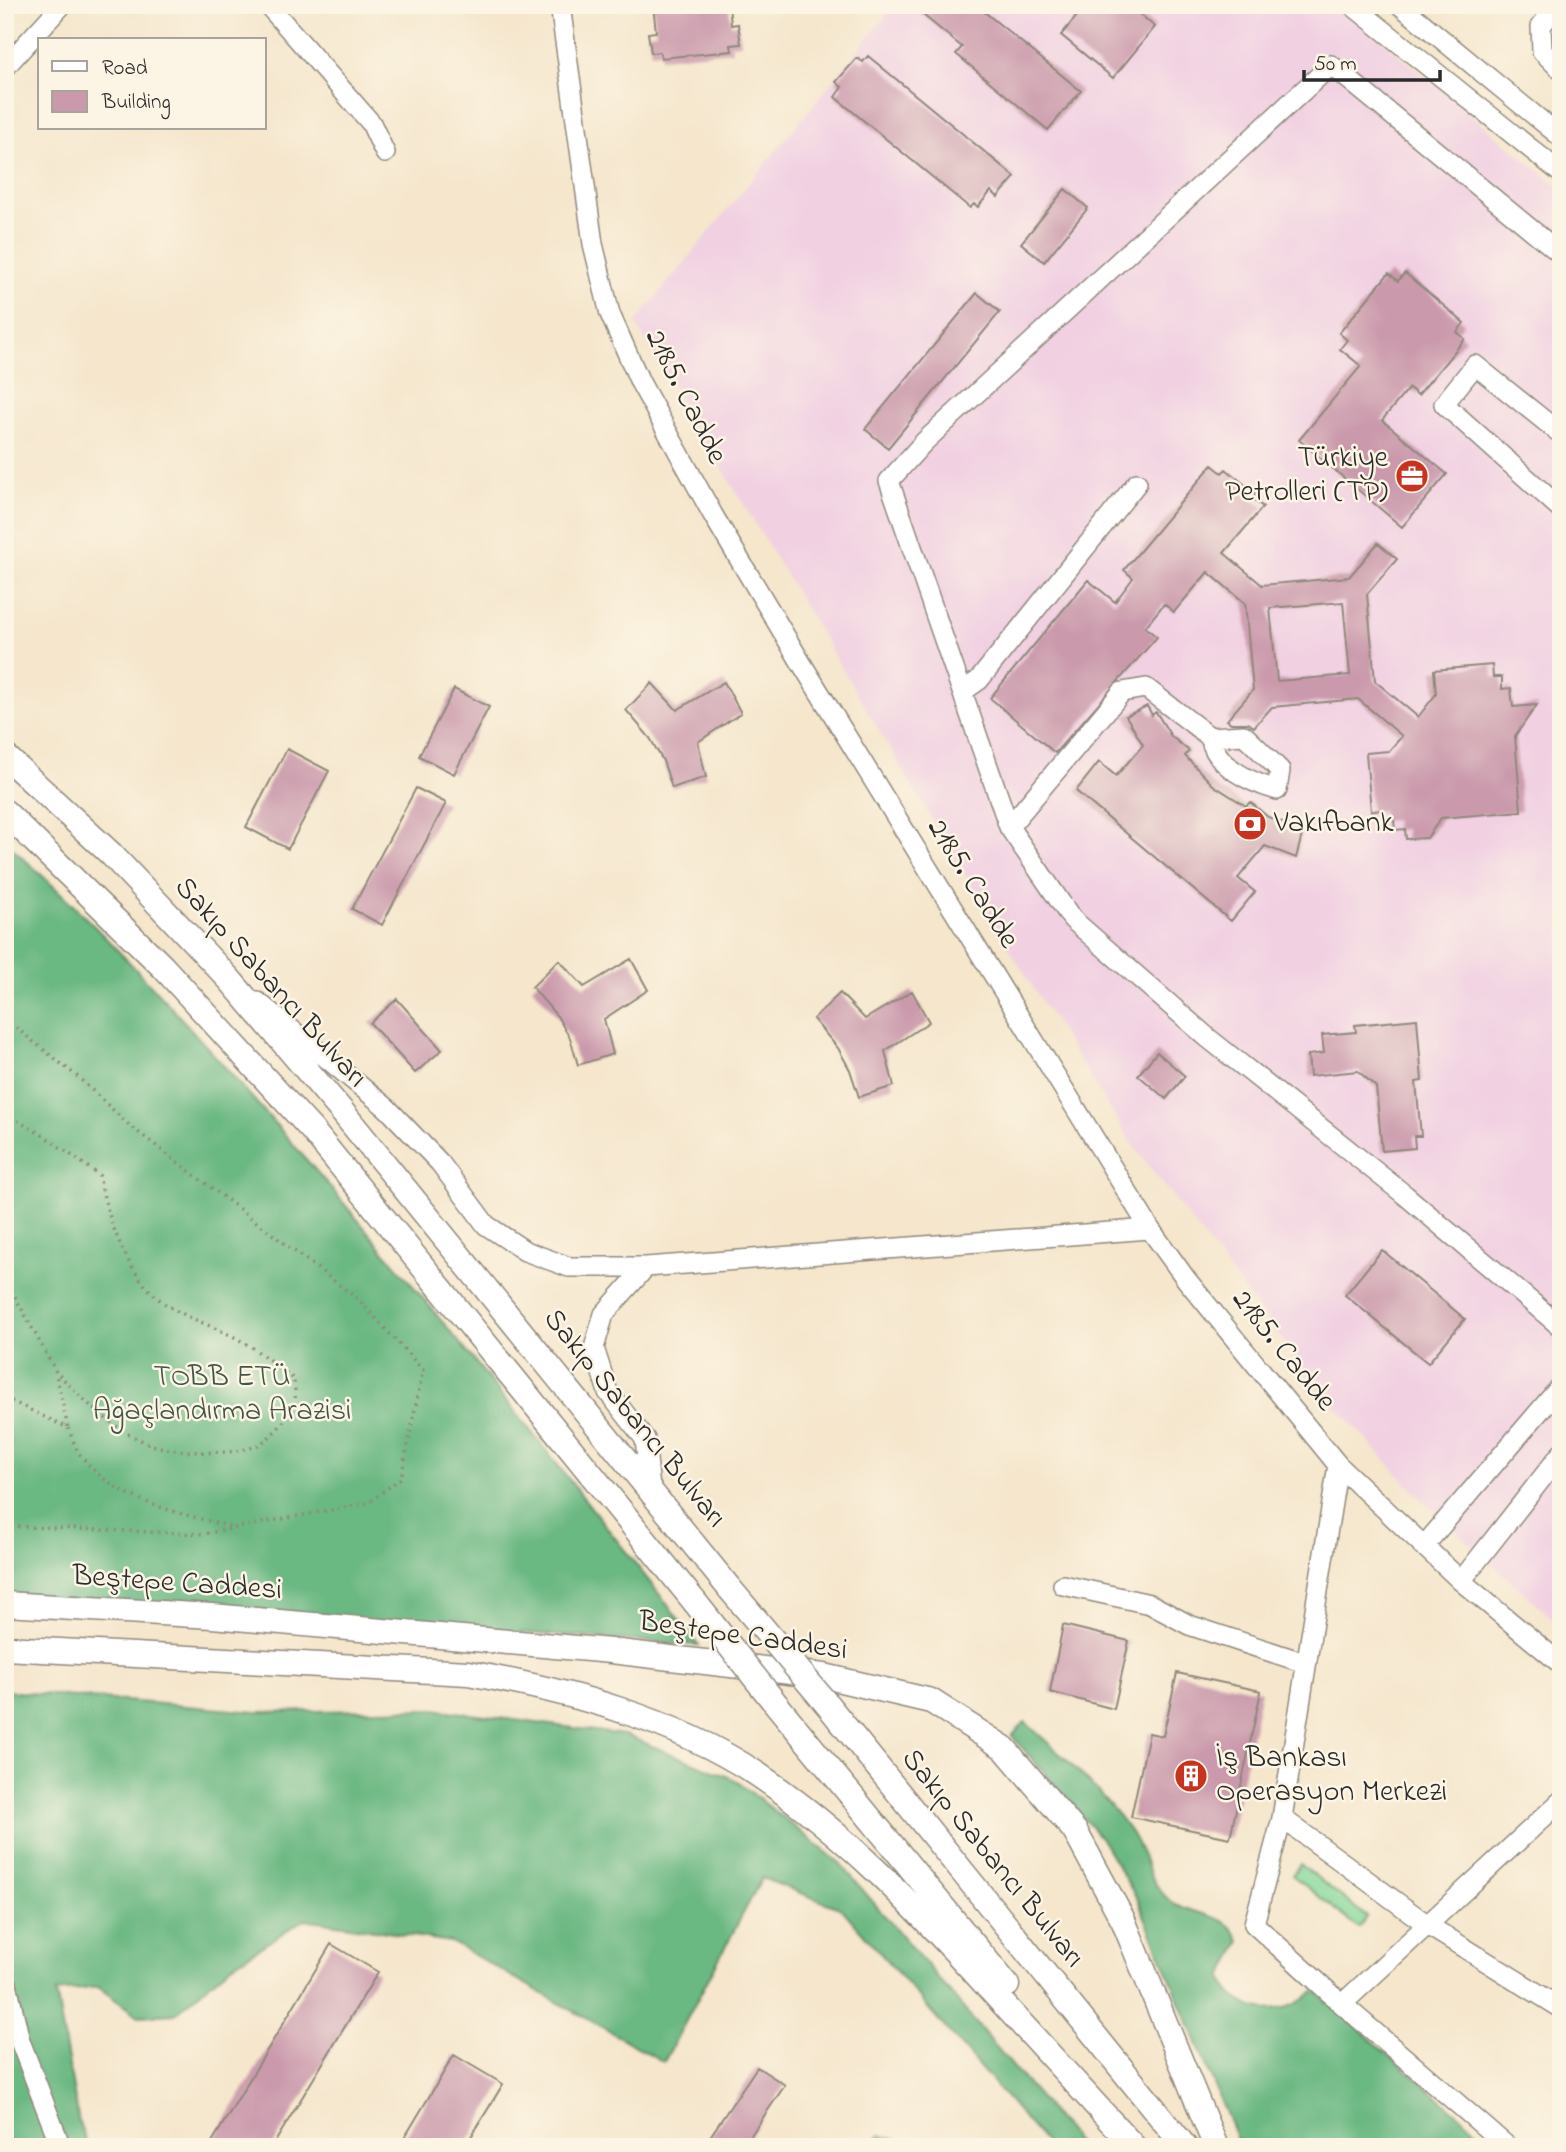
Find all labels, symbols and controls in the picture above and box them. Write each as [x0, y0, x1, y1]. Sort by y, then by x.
legend [38, 38, 266, 130]
scale bar [1304, 38, 1440, 82]
text: 50 m [1314, 50, 1357, 80]
text: Road [102, 54, 148, 84]
text: Building [101, 88, 171, 120]
street label: 2185. Cadde [632, 322, 738, 473]
place label: Türkiye Petrolleri (TP) [1225, 437, 1389, 515]
office icon: Türkiye Petrolleri (TP) [1393, 457, 1431, 495]
place label: Vakıfbank [1273, 802, 1395, 846]
bank icon: Vakıfbank [1231, 805, 1269, 843]
street label: 2185. Cadde [915, 810, 1030, 958]
street label: Sakıp Sabancı Bulvarı [163, 868, 377, 1098]
street label: 2185. Cadde [1220, 1280, 1346, 1422]
street label: Sakıp Sabancı Bulvarı [532, 1300, 736, 1538]
park label: TOBB ETÜ Ağaçlandırma Arazisi [93, 1356, 351, 1434]
street label: Beştepe Caddesi [70, 1555, 283, 1613]
street label: Beştepe Caddesi [635, 1600, 850, 1673]
place label: İş Bankası Operasyon Merkezi [1216, 1737, 1447, 1815]
street label: Sakıp Sabancı Bulvarı [890, 1740, 1094, 1978]
building icon: İş Bankası Operasyon Merkezi [1172, 1757, 1210, 1795]

